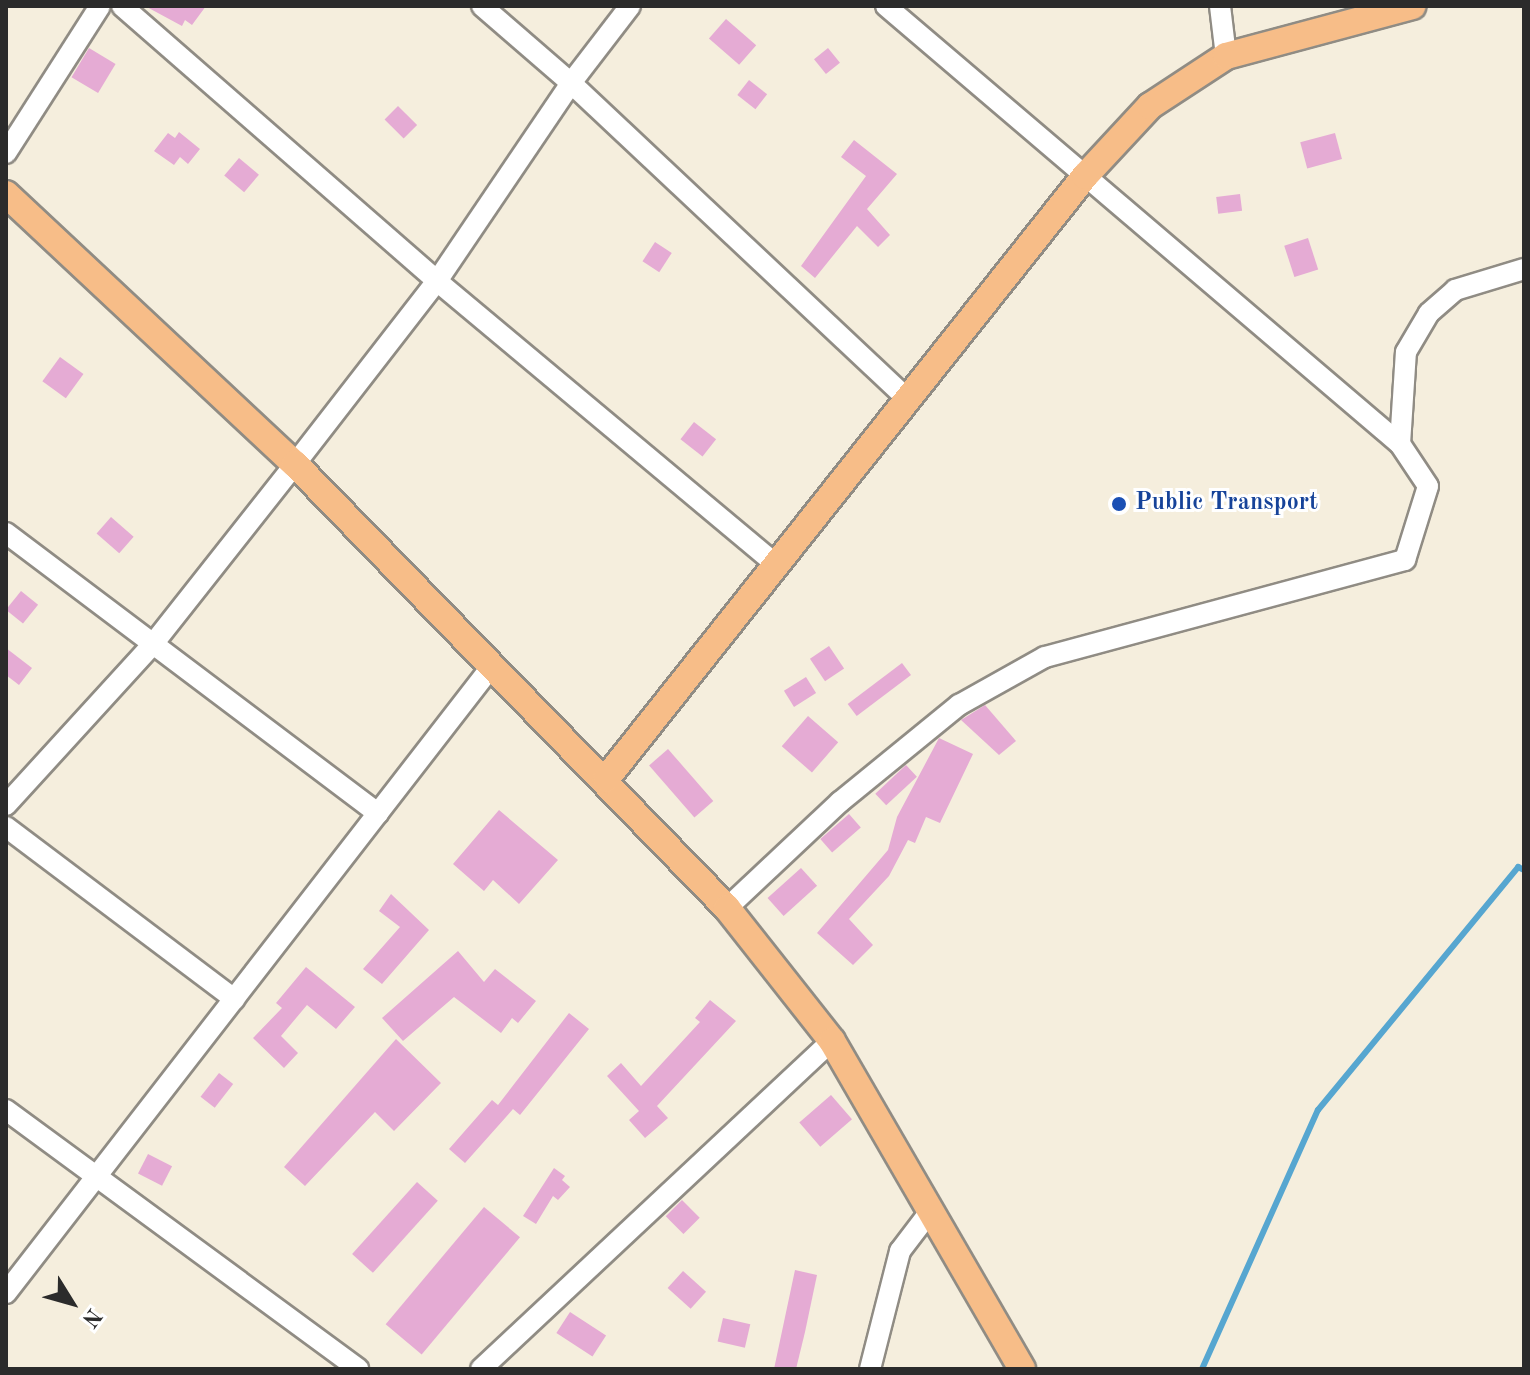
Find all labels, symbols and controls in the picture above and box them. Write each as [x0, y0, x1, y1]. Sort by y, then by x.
place label: Public Transport [1135, 490, 1318, 518]
marker: Public Transport [1110, 495, 1128, 513]
north arrow [32, 1263, 112, 1343]
text: N [77, 1304, 105, 1331]

